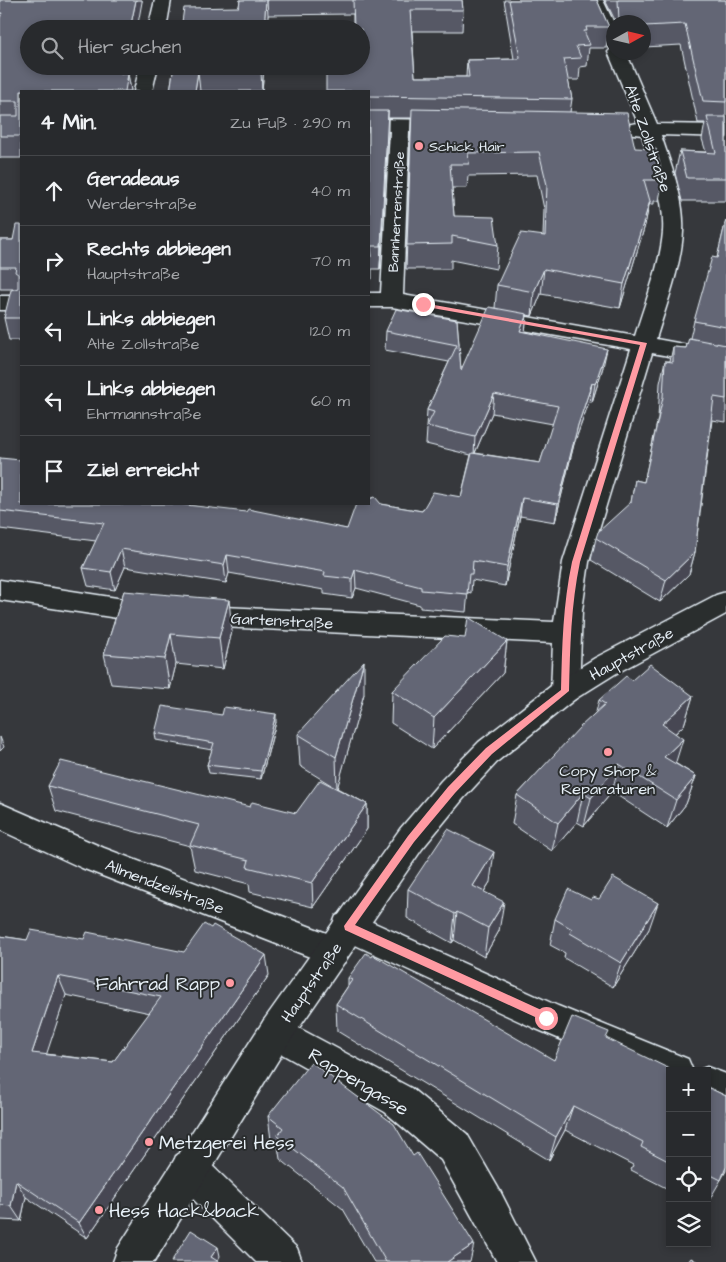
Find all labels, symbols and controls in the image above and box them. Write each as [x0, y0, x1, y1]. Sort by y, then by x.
north arrow [606, 15, 651, 60]
search box [20, 20, 370, 75]
icon: search [38, 34, 66, 62]
text: Hier suchen [78, 34, 181, 61]
street label: Alte Zollstraße [619, 82, 677, 195]
text: 4 Min. [40, 108, 97, 137]
text: Zu Fuß · 290 m [230, 112, 350, 134]
place label: Schick Hair [429, 137, 505, 157]
marker: Schick Hair [413, 140, 425, 152]
street label: Bannherrenstraße [384, 151, 410, 273]
text: Geradeaus [87, 166, 179, 193]
icon: ahead [40, 177, 68, 205]
text: 40 m [310, 180, 350, 202]
text: Werderstraße [87, 193, 197, 215]
text: Rechts abbiegen [87, 236, 231, 263]
icon: right [40, 247, 68, 275]
text: 70 m [311, 250, 350, 272]
text: Hauptstraße [87, 263, 180, 285]
route end [412, 293, 435, 316]
text: Links abbiegen [87, 306, 215, 333]
icon: left [40, 317, 68, 345]
text: 120 m [310, 320, 350, 342]
text: Alte Zollstraße [87, 333, 199, 355]
text: Links abbiegen [87, 376, 215, 403]
icon: left [40, 387, 68, 415]
text: 60 m [311, 390, 350, 412]
text: Ehrmannstraße [87, 403, 201, 425]
icon: arrive [40, 457, 68, 485]
text: Ziel erreicht [87, 457, 199, 484]
street label: Gartenstraße [230, 607, 334, 635]
street label: Hauptstraße [586, 622, 678, 686]
marker: Copy Shop & Reparaturen [602, 746, 614, 758]
place label: Copy Shop & Reparaturen [559, 760, 657, 800]
street label: Allmendzeilstraße [102, 854, 228, 920]
street label: Hauptstraße [276, 938, 348, 1027]
place label: Fahrrad Rapp [95, 971, 220, 998]
marker: Fahrrad Rapp [224, 977, 236, 989]
route start [535, 1007, 558, 1030]
street label: Rappengasse [302, 1042, 414, 1124]
map controls [666, 1067, 711, 1247]
button: + [666, 1067, 711, 1112]
button: − [666, 1112, 711, 1157]
place label: Metzgerei Hess [159, 1130, 294, 1158]
marker: Metzgerei Hess [143, 1136, 155, 1148]
button: locate [666, 1157, 711, 1202]
place label: Hess Hack&back [109, 1198, 259, 1225]
button: layers [666, 1202, 711, 1247]
marker: Hess Hack&back [93, 1204, 105, 1216]

